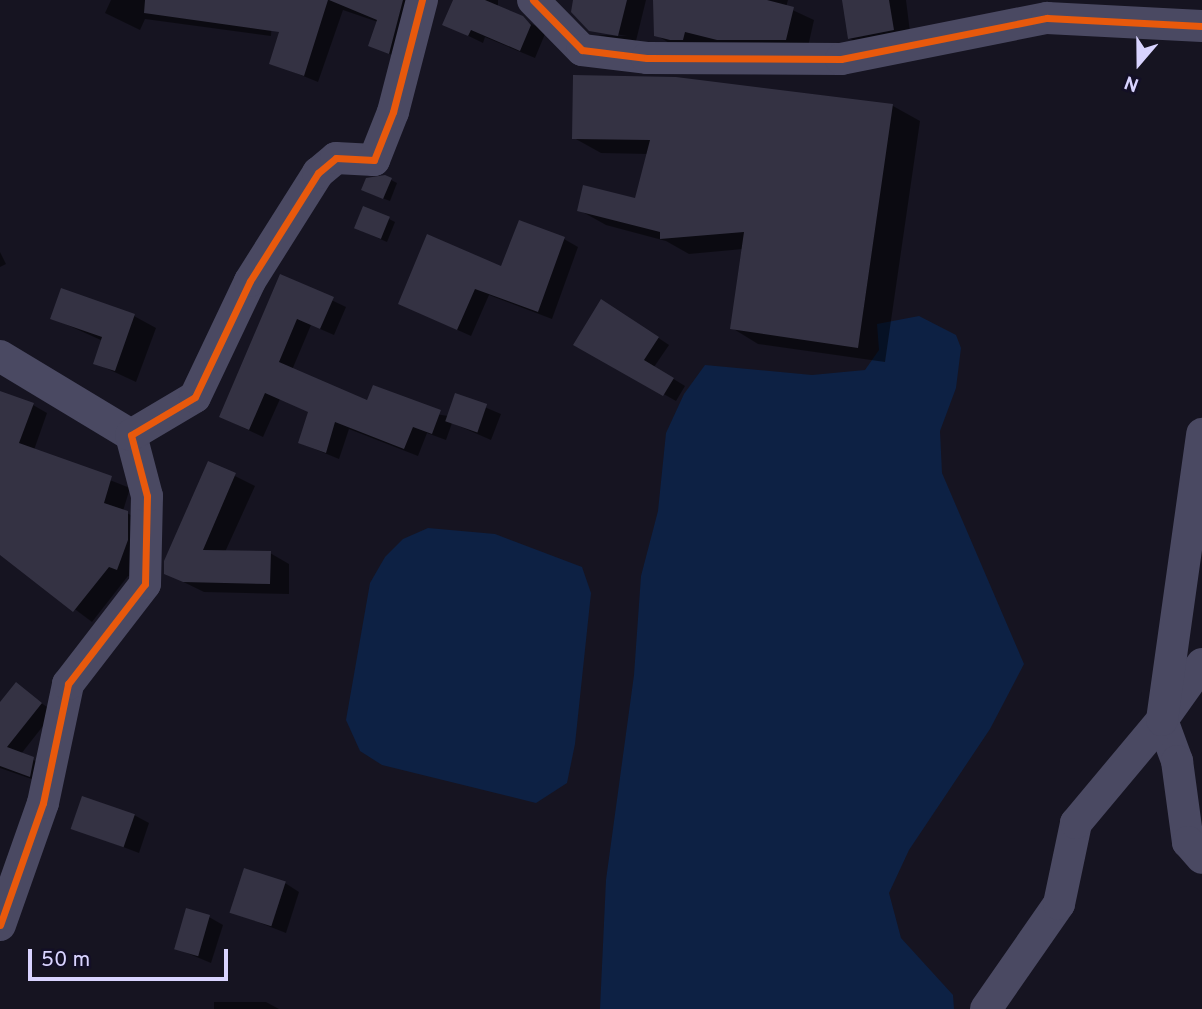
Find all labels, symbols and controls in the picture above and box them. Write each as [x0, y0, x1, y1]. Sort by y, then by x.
north arrow [1104, 28, 1174, 98]
text: N [1121, 69, 1142, 96]
scale bar [32, 936, 231, 980]
text: 50 m [41, 947, 90, 974]

